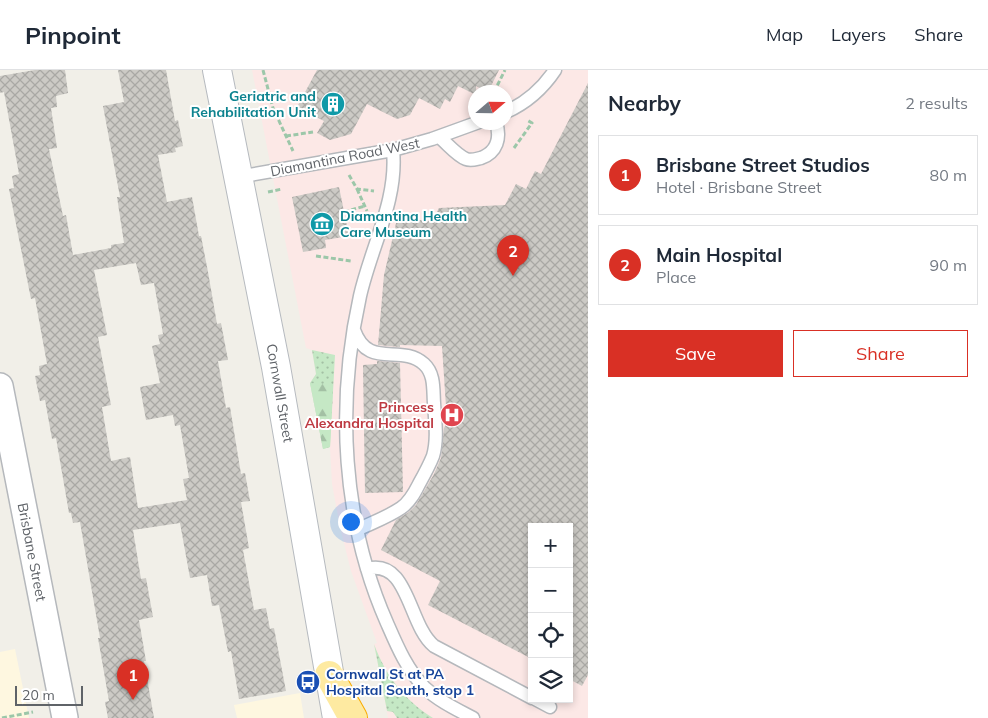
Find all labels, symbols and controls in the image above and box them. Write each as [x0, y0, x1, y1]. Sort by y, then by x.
text: Pinpoint [25, 20, 121, 50]
text: Map [766, 23, 803, 46]
text: Layers [831, 23, 886, 46]
text: Share [914, 23, 963, 46]
north arrow [468, 85, 513, 130]
place label: Geriatric and Rehabilitation Unit [191, 87, 317, 121]
text: Nearby [608, 90, 681, 116]
building icon: Geriatric and Rehabilitation Unit [320, 91, 346, 117]
text: 2 results [905, 93, 968, 113]
street label: Diamantina Road West [269, 134, 421, 180]
text: Brisbane Street Studios [656, 153, 870, 177]
text: 1 [620, 165, 630, 185]
text: 80 m [930, 165, 967, 185]
text: Hotel · Brisbane Street [656, 177, 822, 197]
place label: Diamantina Health Care Museum [340, 207, 467, 241]
museum icon: Diamantina Health Care Museum [309, 211, 335, 237]
pin: 2 [497, 235, 529, 276]
text: Main Hospital [656, 243, 782, 267]
text: 2 [620, 255, 630, 275]
text: 90 m [930, 255, 967, 275]
text: Place [656, 267, 696, 287]
button: Save [608, 330, 783, 377]
button: Share [793, 330, 968, 377]
street label: Cornwall Street [262, 342, 298, 444]
place label: Princess Alexandra Hospital [305, 398, 434, 432]
hospital icon: Princess Alexandra Hospital [439, 402, 465, 428]
street label: Brisbane Street [14, 501, 50, 603]
your location [338, 509, 364, 535]
map controls [528, 523, 573, 703]
button: + [528, 523, 573, 568]
button: − [528, 568, 573, 613]
button: locate [528, 613, 573, 658]
button: layers [528, 658, 573, 703]
pin: 1 [117, 659, 149, 700]
place label: Cornwall St at PA Hospital South, stop 1 [326, 665, 474, 699]
bus stop icon: Cornwall St at PA Hospital South, stop 1 [295, 669, 321, 695]
scale bar [15, 683, 82, 706]
text: 20 m [22, 686, 55, 704]

